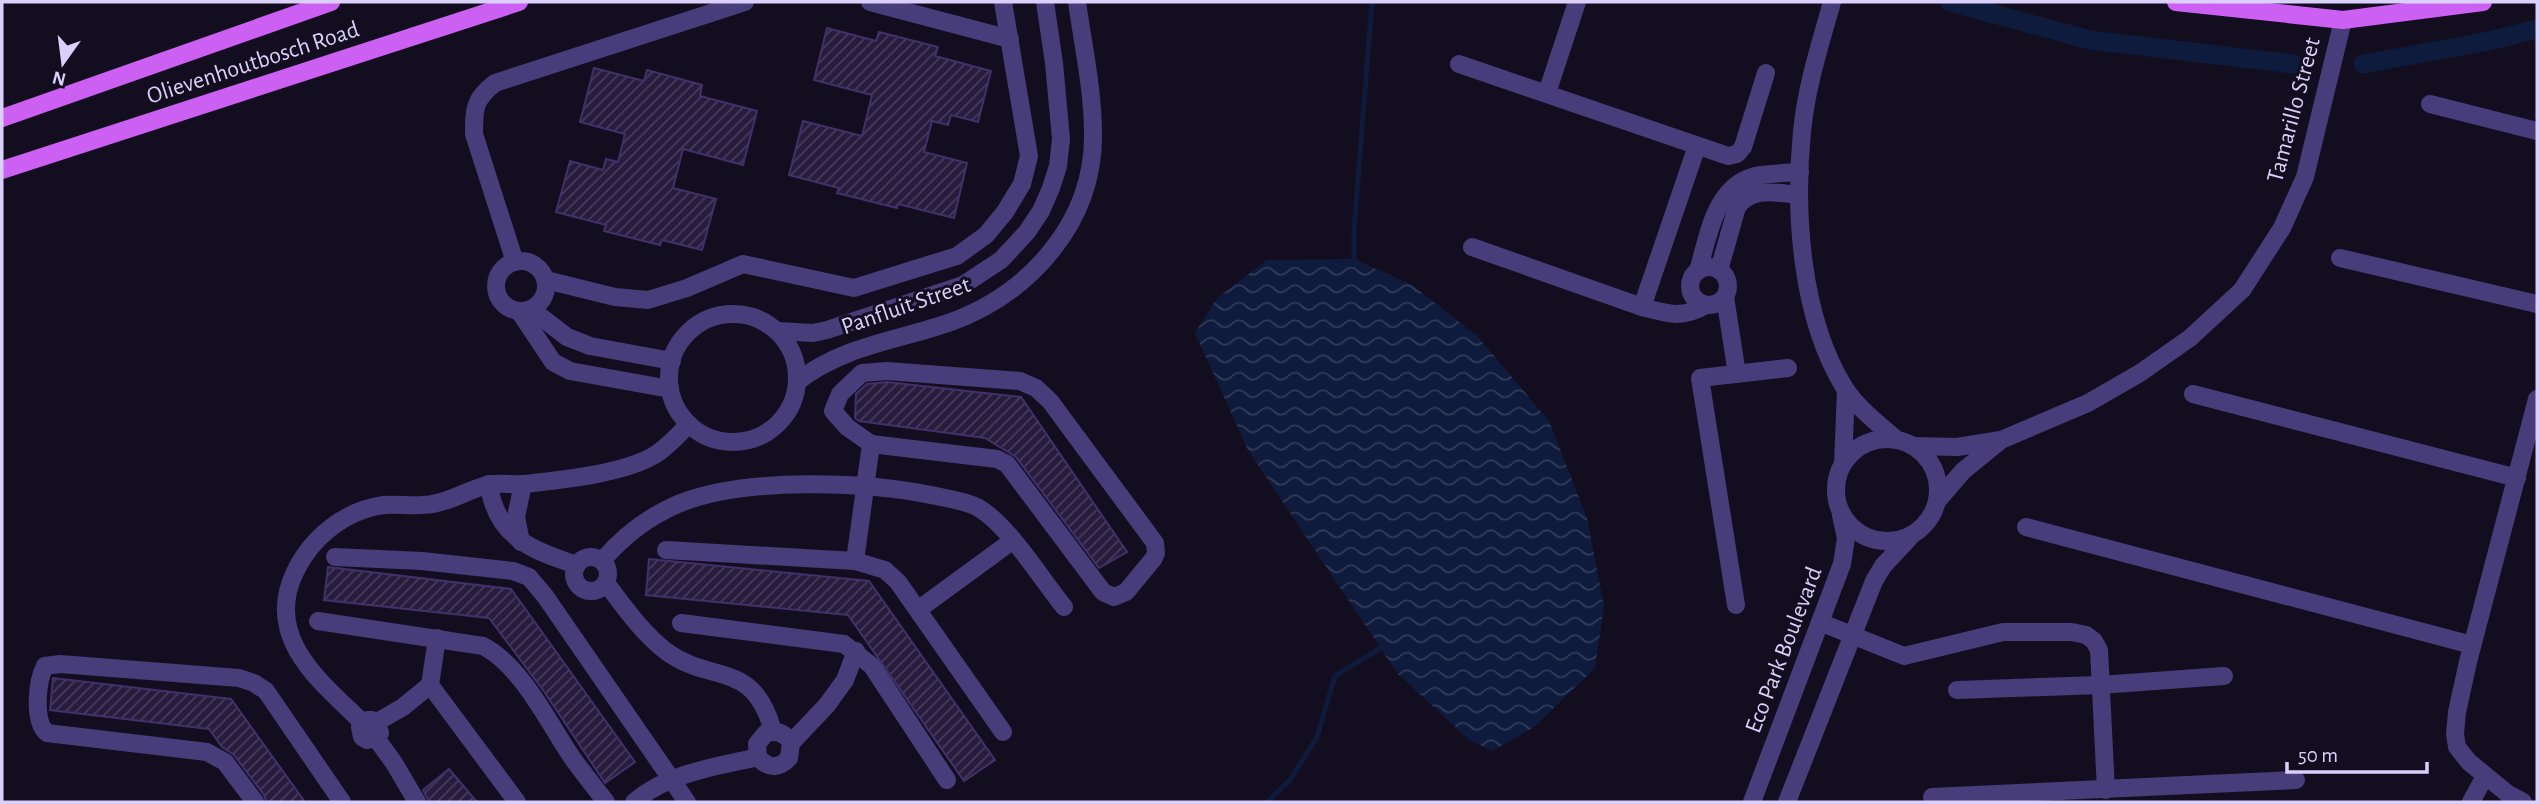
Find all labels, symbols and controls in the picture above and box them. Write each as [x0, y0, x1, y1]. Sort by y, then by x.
street label: Olievenhoutbosch Road [144, 17, 362, 109]
north arrow [28, 28, 98, 98]
street label: Tamarillo Street [2263, 35, 2325, 185]
text: N [51, 67, 68, 89]
street label: Panfluit Street [838, 273, 974, 339]
street label: Eco Park Boulevard [1741, 564, 1827, 736]
scale bar [2287, 730, 2427, 774]
text: 50 m [2298, 745, 2338, 766]

